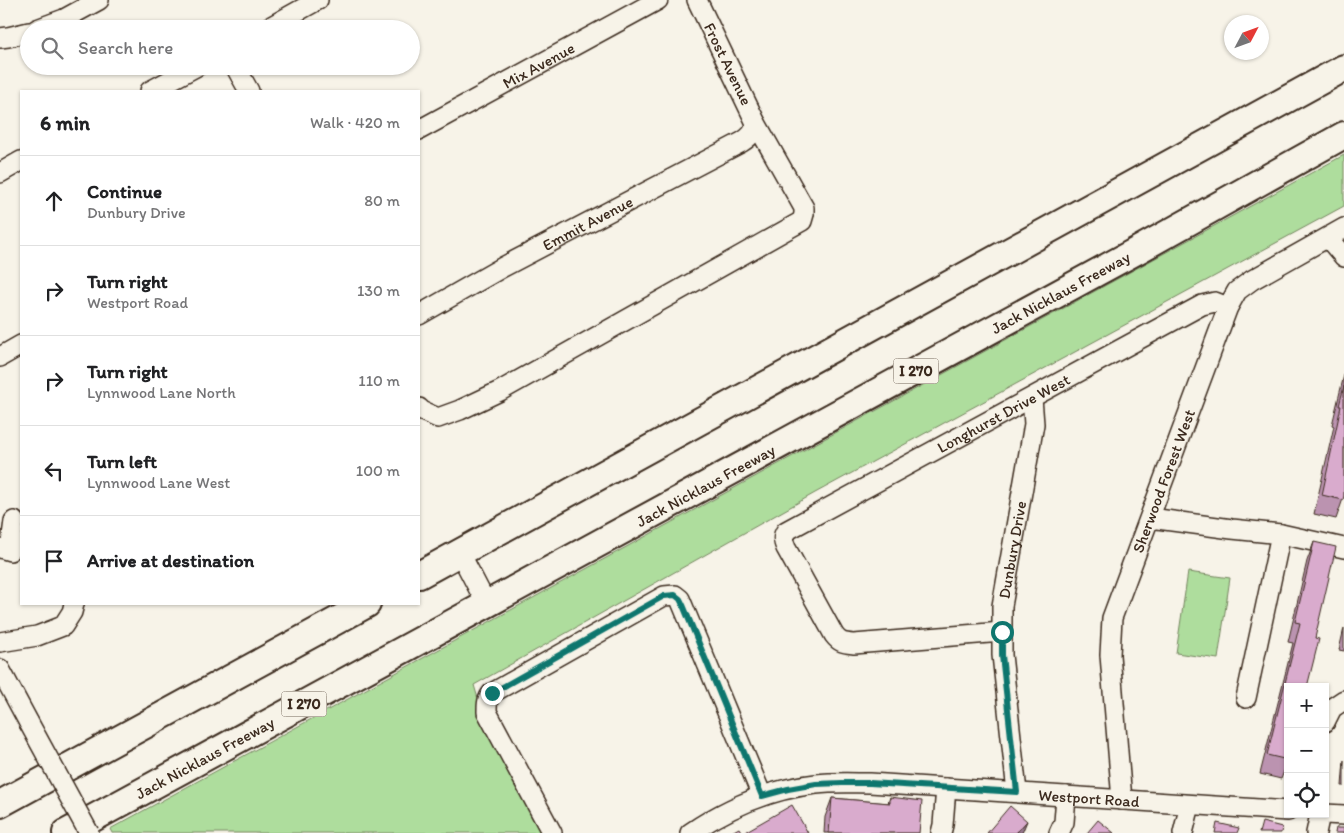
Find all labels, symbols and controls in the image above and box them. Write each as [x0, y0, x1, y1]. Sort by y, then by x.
north arrow [1224, 15, 1269, 60]
search box [20, 20, 420, 75]
street label: Frost Avenue [700, 20, 756, 108]
icon: search [38, 34, 66, 62]
text: Search here [78, 36, 173, 59]
street label: Mix Avenue [499, 38, 578, 92]
text: 6 min [40, 110, 90, 135]
text: Walk · 420 m [310, 113, 400, 132]
text: Continue [87, 180, 162, 203]
icon: ahead [40, 187, 68, 215]
text: 80 m [364, 191, 400, 210]
street label: Emmit Avenue [539, 191, 636, 254]
text: Dunbury Drive [87, 203, 186, 222]
street label: Jack Nicklaus Freeway [988, 247, 1133, 338]
text: Turn right [87, 270, 168, 293]
icon: right [40, 277, 68, 305]
text: 130 m [357, 281, 400, 300]
text: Westport Road [87, 293, 188, 312]
road number: I 270 [894, 358, 938, 384]
text: Turn right [87, 360, 168, 383]
icon: right [40, 367, 68, 395]
street label: Longhurst Drive West [934, 369, 1073, 457]
text: 110 m [358, 371, 400, 390]
text: Lynnwood Lane North [87, 383, 236, 402]
street label: Sherwood Forest West [1128, 406, 1199, 555]
street label: Jack Nicklaus Freeway [633, 440, 779, 531]
text: Turn left [87, 450, 157, 473]
icon: left [40, 457, 68, 485]
text: 100 m [356, 461, 400, 480]
text: Lynnwood Lane West [87, 473, 230, 492]
street label: Dunbury Drive [994, 499, 1030, 600]
icon: arrive [40, 547, 68, 575]
text: Arrive at destination [87, 549, 254, 572]
route start [991, 621, 1014, 644]
route end [481, 682, 504, 705]
map controls [1284, 683, 1329, 818]
button: + [1284, 683, 1329, 728]
road number: I 270 [282, 692, 326, 716]
street label: Jack Nicklaus Freeway [132, 712, 278, 803]
button: − [1284, 728, 1329, 773]
button: locate [1284, 773, 1329, 818]
street label: Westport Road [1038, 785, 1140, 811]

